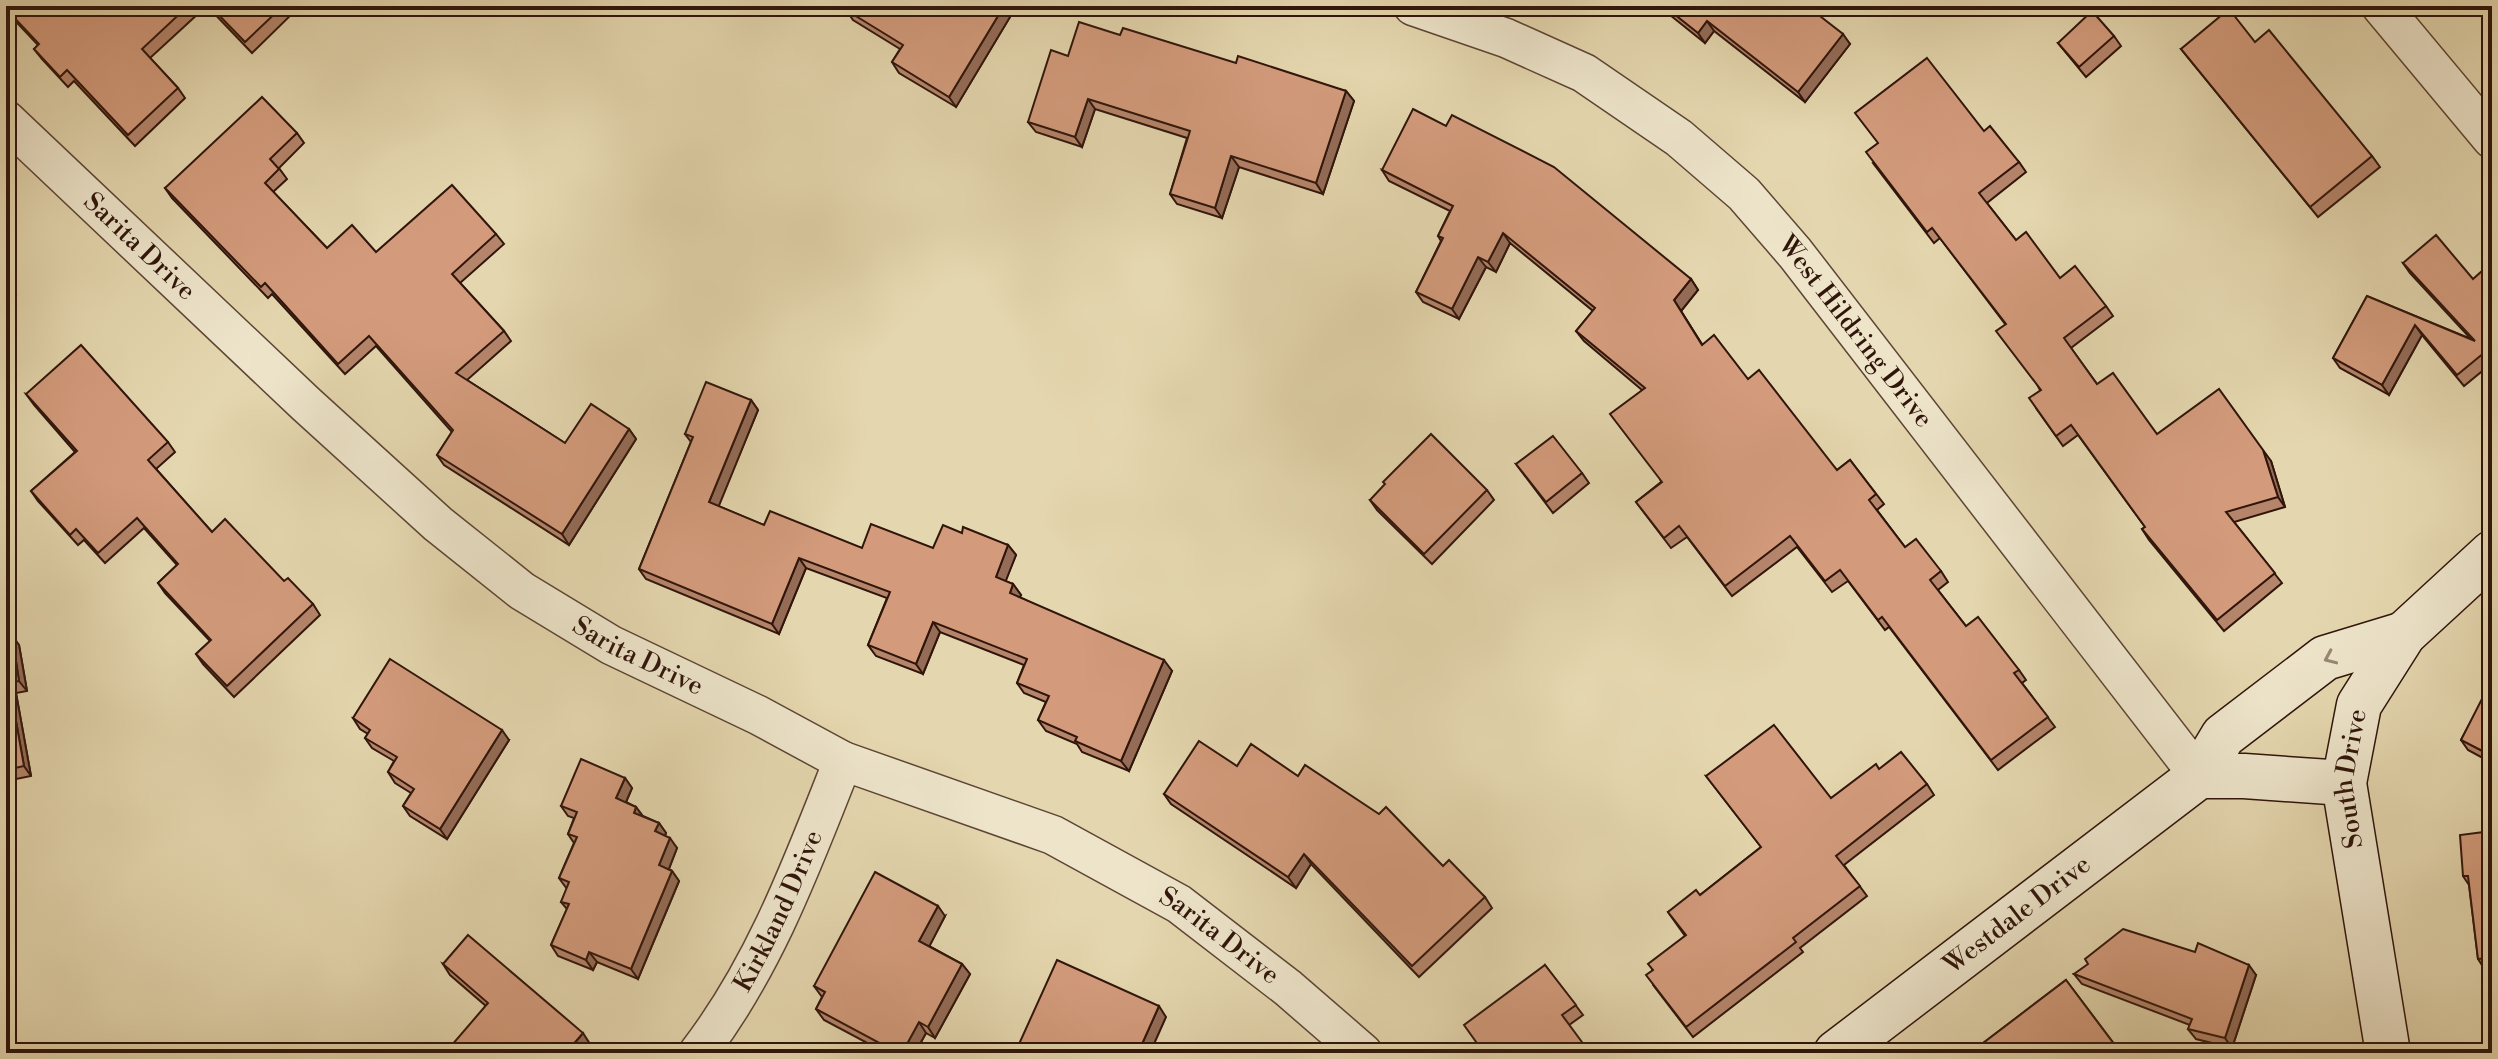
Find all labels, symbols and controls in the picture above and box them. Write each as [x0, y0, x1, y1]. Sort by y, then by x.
street label: Sarita Drive [77, 186, 202, 307]
street label: West Hildring Drive [1771, 228, 1940, 434]
street label: Sarita Drive [567, 609, 708, 703]
one-way arrow [2323, 648, 2338, 664]
street label: South Drive [2328, 706, 2374, 851]
street label: Kirkland Drive [727, 825, 830, 997]
street label: Westdale Drive [1937, 848, 2097, 981]
street label: Sarita Drive [1154, 880, 1286, 991]

